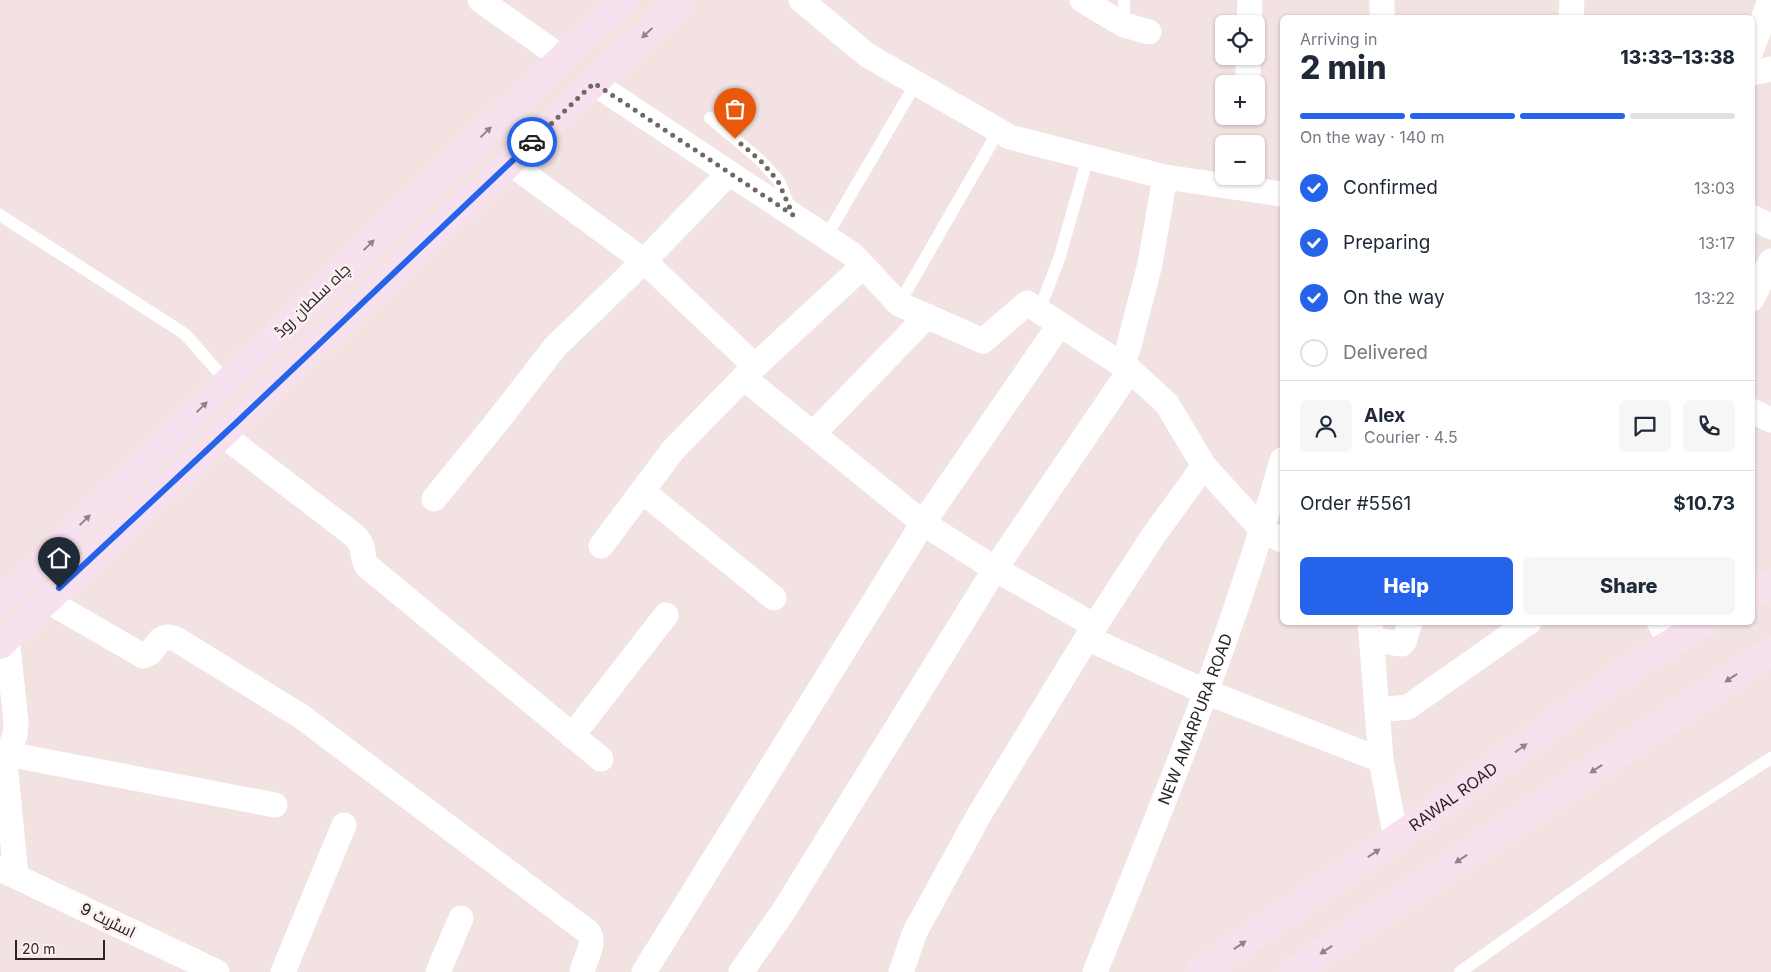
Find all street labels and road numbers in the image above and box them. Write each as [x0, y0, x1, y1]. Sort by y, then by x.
street label: چاہ سلطان روڈ [270, 259, 356, 343]
street label: NEW AMARPURA ROAD [1153, 631, 1236, 807]
street label: RAWAL ROAD [1405, 758, 1501, 835]
street label: اسٹریٹ 9 [77, 898, 139, 942]

